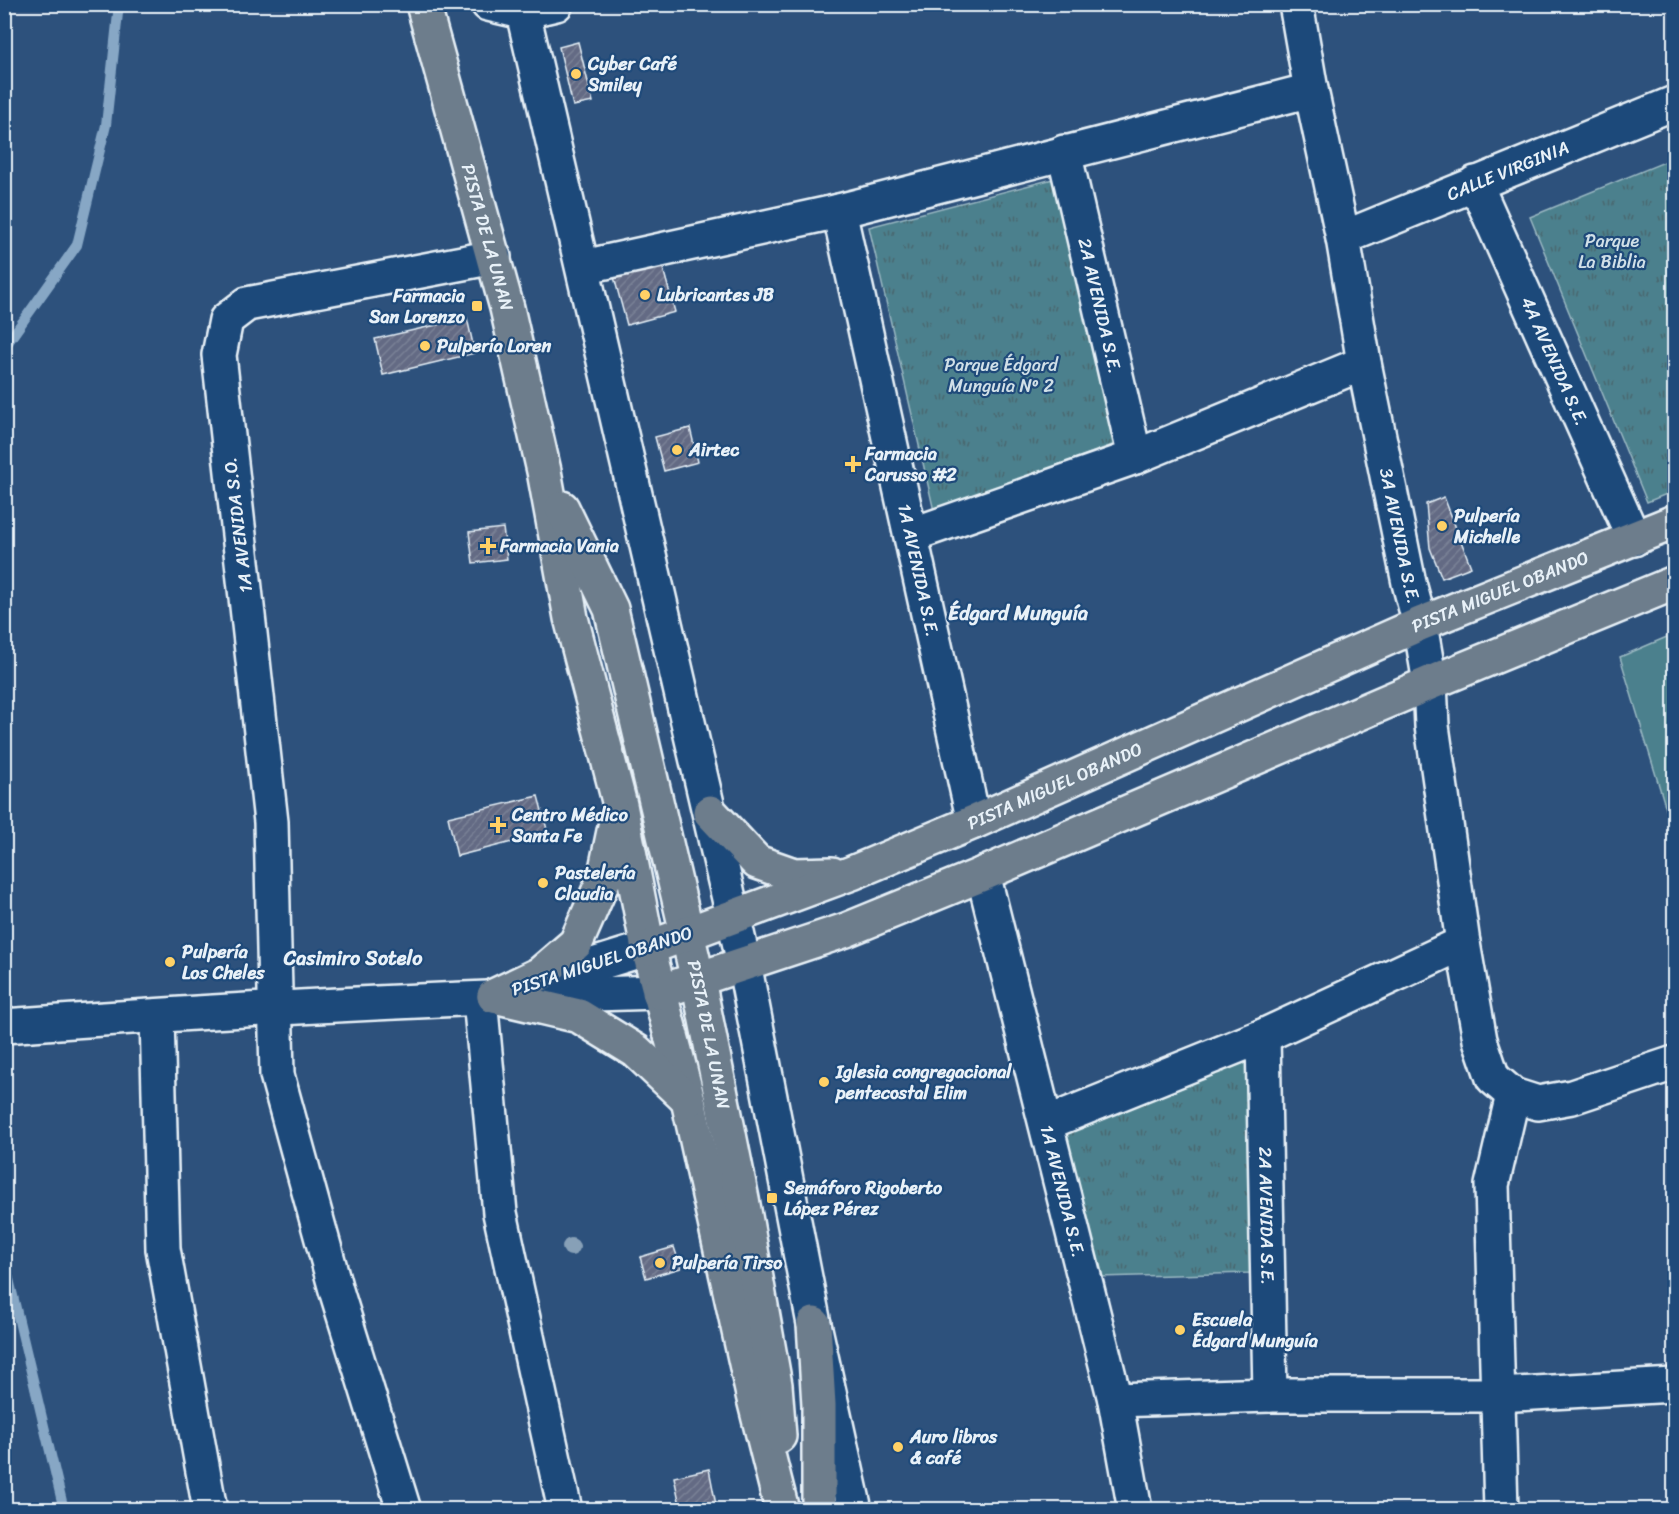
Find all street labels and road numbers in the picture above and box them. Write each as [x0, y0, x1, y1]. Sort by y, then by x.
street label: CALLE VIRGINIA [1442, 131, 1574, 210]
street label: PISTA DE LA UNAN [452, 160, 523, 315]
street label: 2A AVENIDA S.E. [1069, 235, 1131, 377]
street label: 4A AVENIDA S.E. [1512, 291, 1598, 431]
street label: 1A AVENIDA S.O. [214, 455, 262, 595]
street label: 3A AVENIDA S.E. [1370, 465, 1430, 607]
street label: 1A AVENIDA S.E. [888, 501, 949, 640]
street label: PISTA MIGUEL OBANDO [1406, 542, 1594, 642]
street label: PISTA MIGUEL OBANDO [962, 733, 1148, 839]
street label: PISTA MIGUEL OBANDO [507, 917, 697, 1005]
street label: PISTA DE LA UNAN [678, 957, 740, 1112]
street label: 1A AVENIDA S.E. [1031, 1121, 1095, 1261]
street label: 2A AVENIDA S.E. [1249, 1146, 1284, 1285]

